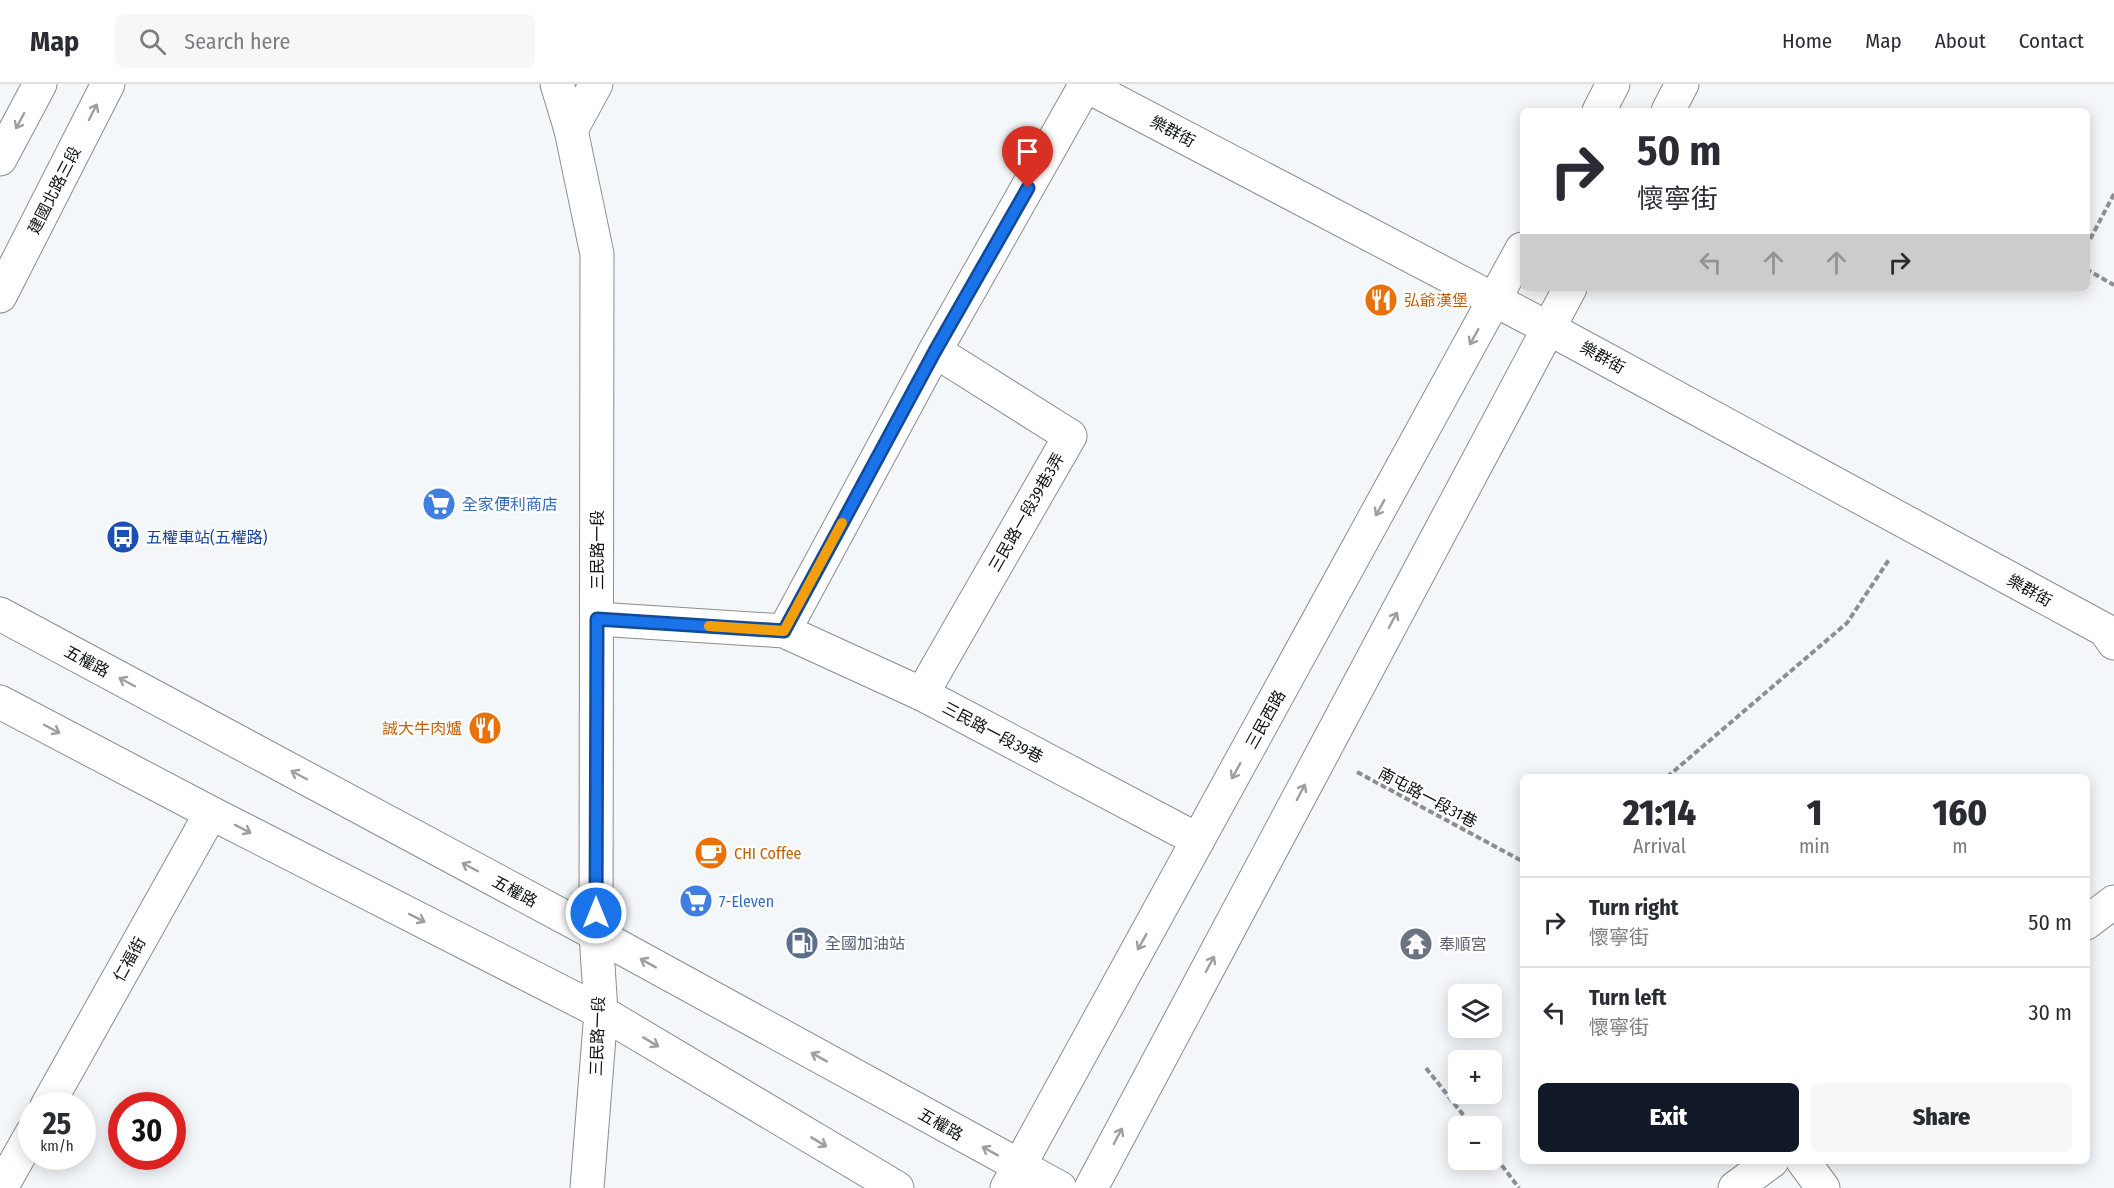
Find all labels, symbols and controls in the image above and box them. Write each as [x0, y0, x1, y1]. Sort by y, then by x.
search box [115, 14, 535, 68]
text: Map [30, 25, 79, 58]
icon: search [136, 25, 169, 58]
text: Search here [184, 28, 290, 55]
text: Home [1782, 28, 1832, 54]
text: Map [1865, 28, 1902, 54]
text: About [1935, 28, 1986, 54]
text: Contact [2019, 28, 2084, 54]
one-way arrow [88, 104, 100, 122]
one-way arrow [14, 112, 25, 130]
street label: 樂群街 [1147, 112, 1198, 151]
pin [1002, 126, 1053, 188]
text: 50 m [1637, 126, 1721, 176]
icon: right [1538, 132, 1616, 210]
icon: arrive [1011, 135, 1044, 168]
street label: 建國北路三段 [24, 143, 85, 237]
text: 懷寧街 [1637, 183, 1718, 215]
icon: left [1694, 246, 1727, 279]
icon: ahead [1757, 246, 1790, 279]
icon: ahead [1820, 246, 1853, 279]
icon: right [1883, 246, 1916, 279]
restaurant icon: 弘爺漢堡 [1363, 282, 1399, 318]
place label: 弘爺漢堡 [1404, 291, 1468, 310]
one-way arrow [1468, 328, 1480, 345]
street label: 樂群街 [1577, 337, 1628, 377]
street label: 三民路一段39巷3弄 [985, 449, 1068, 575]
supermarket icon: 全家便利商店 [421, 486, 457, 522]
place label: 全家便利商店 [462, 495, 558, 514]
one-way arrow [1374, 499, 1386, 516]
street label: 三民路一段 [588, 510, 607, 590]
bus stop icon: 五權車站(五權路) [105, 519, 141, 555]
place label: 五權車站(五權路) [146, 528, 268, 547]
street label: 樂群街 [2004, 570, 2055, 610]
one-way arrow [1387, 612, 1399, 629]
street label: 五權路 [61, 642, 112, 681]
one-way arrow [119, 676, 136, 688]
street label: 三民西路 [1242, 687, 1289, 752]
street label: 三民路一段39巷 [939, 698, 1046, 767]
restaurant icon: 誠大牛肉爐 [467, 710, 503, 746]
place label: 誠大牛肉爐 [382, 719, 462, 738]
one-way arrow [42, 724, 60, 735]
one-way arrow [1230, 762, 1242, 779]
street label: 南屯路一段31巷 [1375, 763, 1480, 831]
one-way arrow [290, 769, 308, 780]
one-way arrow [1295, 784, 1307, 801]
text: 21:14 [1623, 791, 1696, 835]
text: 1 [1807, 791, 1822, 835]
text: 160 [1933, 791, 1987, 835]
one-way arrow [234, 823, 251, 835]
text: Arrival [1633, 834, 1686, 858]
text: min [1799, 834, 1830, 858]
text: m [1952, 834, 1968, 858]
cafe icon: CHI Coffee [693, 835, 729, 871]
place label: CHI Coffee [734, 844, 802, 863]
one-way arrow [462, 861, 480, 872]
street label: 五權路 [489, 872, 540, 911]
position arrow [564, 881, 628, 945]
supermarket icon: 7-Eleven [678, 883, 714, 919]
place label: 7-Eleven [719, 892, 774, 911]
text: Turn right [1589, 894, 1678, 921]
icon: right [1538, 906, 1571, 939]
text: 50 m [2028, 909, 2072, 936]
one-way arrow [407, 912, 425, 924]
fuel station icon: 全國加油站 [784, 925, 820, 961]
text: 懷寧街 [1589, 925, 1649, 949]
temple icon: 奉順宮 [1398, 926, 1434, 962]
one-way arrow [1136, 932, 1147, 950]
street label: 仁福街 [109, 934, 149, 985]
place label: 全國加油站 [825, 934, 905, 953]
place label: 奉順宮 [1439, 935, 1487, 954]
one-way arrow [1204, 956, 1216, 973]
one-way arrow [640, 957, 657, 969]
map controls [1448, 984, 1502, 1170]
button: layers [1448, 984, 1502, 1038]
text: Turn left [1589, 984, 1667, 1011]
street label: 三民路一段 [587, 996, 608, 1076]
icon: left [1538, 996, 1571, 1029]
text: 30 m [2029, 999, 2072, 1026]
text: 懷寧街 [1589, 1015, 1649, 1039]
one-way arrow [642, 1036, 659, 1048]
button: + [1448, 1050, 1502, 1104]
one-way arrow [810, 1051, 828, 1062]
button: Exit [1538, 1083, 1799, 1152]
button: Share [1811, 1083, 2072, 1152]
speed limit sign: 30 [108, 1092, 186, 1170]
street label: 五權路 [915, 1104, 966, 1144]
text: 25 [43, 1106, 71, 1142]
button: − [1448, 1116, 1502, 1170]
one-way arrow [1113, 1128, 1124, 1146]
one-way arrow [810, 1136, 827, 1148]
text: km/h [40, 1137, 74, 1155]
one-way arrow [981, 1144, 998, 1156]

